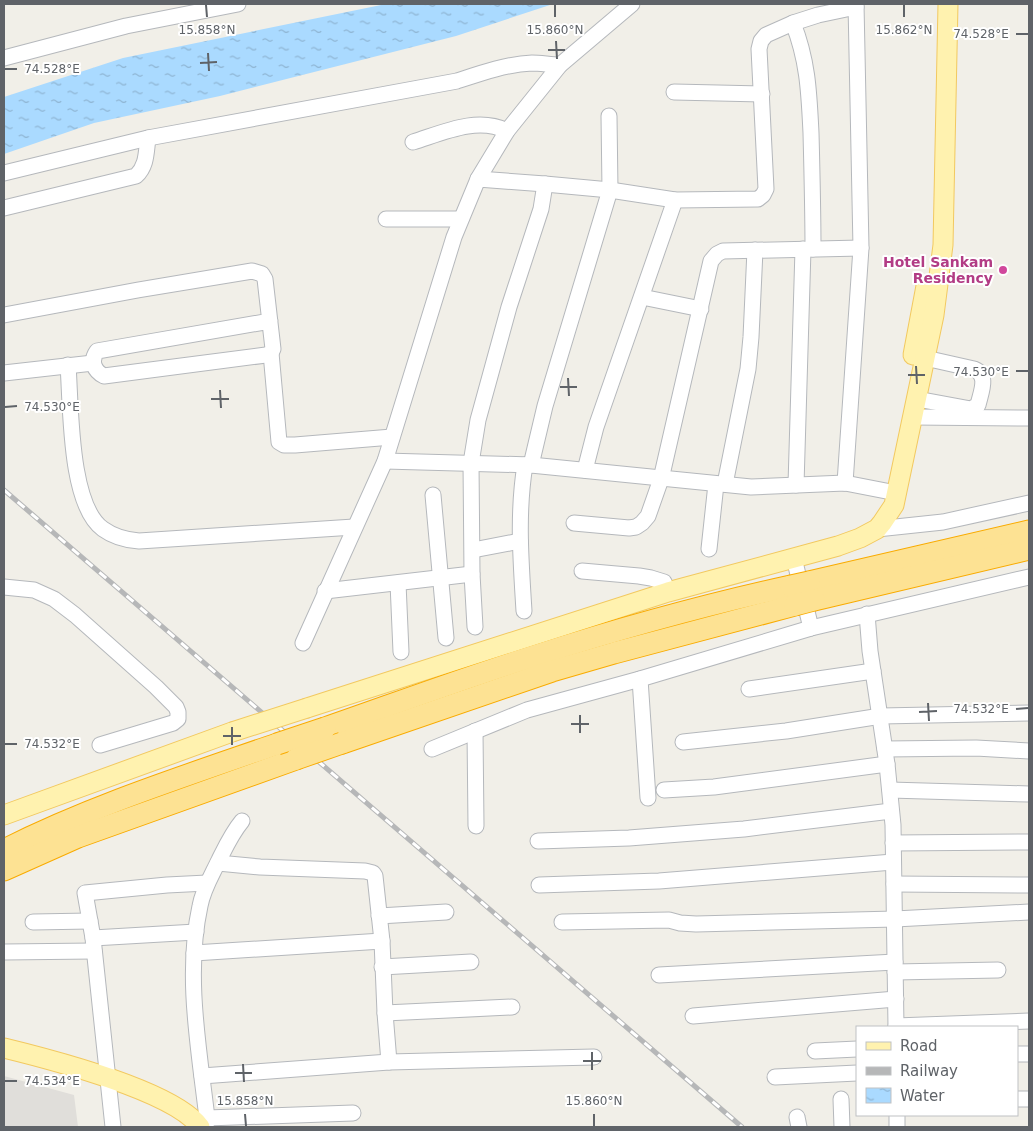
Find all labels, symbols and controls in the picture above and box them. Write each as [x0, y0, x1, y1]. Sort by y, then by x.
text: 15.858°N [179, 23, 235, 37]
text: 15.860°N [527, 23, 583, 37]
text: 15.862°N [876, 23, 932, 37]
text: 74.528°E [953, 27, 1009, 41]
text: 74.528°E [24, 62, 80, 76]
place label: Hotel Sankam Residency [883, 254, 993, 286]
marker: Hotel Sankam Residency [997, 264, 1009, 276]
text: 74.530°E [953, 365, 1009, 379]
text: 74.530°E [24, 400, 80, 414]
text: 74.532°E [953, 702, 1009, 716]
text: 74.532°E [24, 737, 80, 751]
legend [856, 1026, 1018, 1116]
text: Road [900, 1037, 938, 1055]
text: Railway [900, 1062, 958, 1080]
text: 74.534°E [24, 1074, 80, 1088]
text: Water [900, 1087, 945, 1105]
text: 15.858°N [217, 1094, 273, 1108]
text: 15.860°N [566, 1094, 622, 1108]

